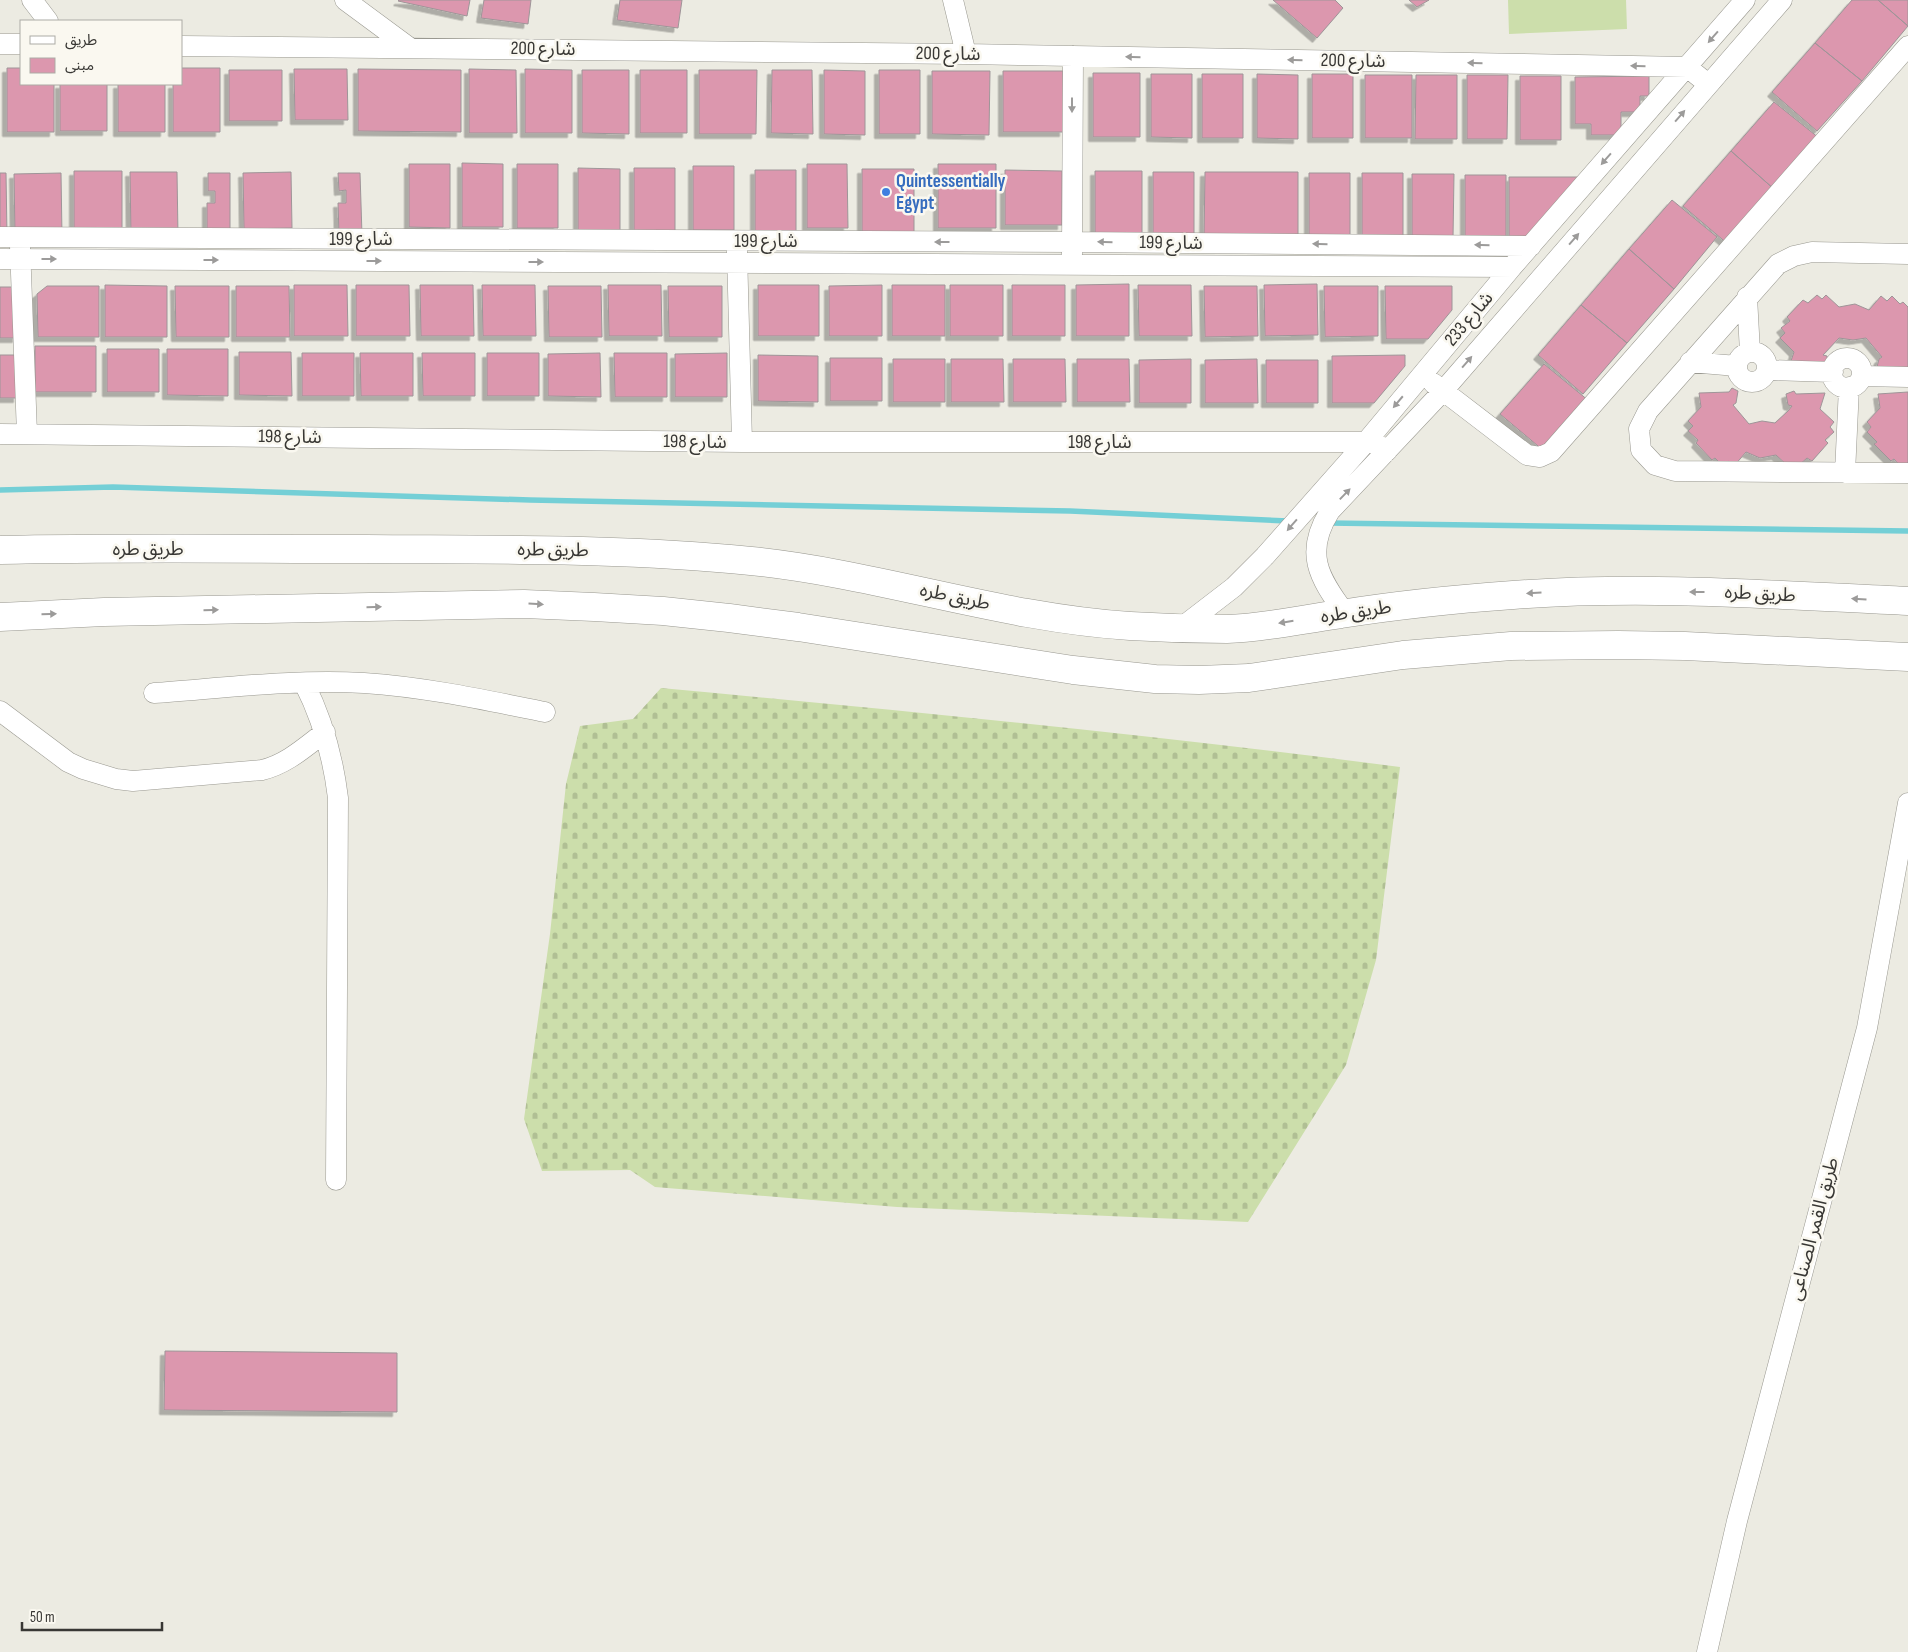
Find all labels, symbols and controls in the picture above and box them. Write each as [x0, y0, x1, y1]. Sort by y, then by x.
legend [20, 20, 182, 85]
one-way arrow [1707, 30, 1719, 42]
text: طريق [65, 31, 97, 50]
street label: شارع 200 [510, 37, 576, 62]
street label: شارع 200 [915, 42, 981, 67]
street label: شارع 200 [1320, 49, 1386, 74]
one-way arrow [1125, 53, 1141, 61]
text: مبنى [65, 56, 94, 75]
one-way arrow [1287, 56, 1303, 64]
one-way arrow [1467, 59, 1483, 67]
one-way arrow [1630, 62, 1646, 70]
one-way arrow [1068, 97, 1076, 113]
one-way arrow [1674, 111, 1686, 123]
one-way arrow [1601, 152, 1612, 165]
place label: Quintessentially Egypt [896, 170, 1006, 215]
marker: Quintessentially Egypt [880, 186, 892, 198]
street label: شارع 199 [329, 228, 393, 252]
street label: شارع 199 [734, 230, 798, 254]
street label: شارع 199 [1139, 231, 1203, 256]
one-way arrow [1568, 233, 1579, 246]
one-way arrow [934, 237, 950, 245]
one-way arrow [1097, 238, 1113, 246]
one-way arrow [1312, 240, 1328, 248]
one-way arrow [1474, 241, 1490, 249]
one-way arrow [41, 255, 57, 263]
one-way arrow [203, 256, 219, 264]
one-way arrow [366, 257, 382, 265]
one-way arrow [528, 258, 544, 266]
street label: شارع 233 [1440, 287, 1499, 352]
one-way arrow [1462, 356, 1473, 369]
one-way arrow [1393, 395, 1404, 408]
street label: شارع 198 [258, 425, 322, 450]
street label: شارع 198 [663, 430, 727, 455]
street label: شارع 198 [1068, 431, 1132, 455]
one-way arrow [1339, 489, 1351, 501]
one-way arrow [1287, 519, 1298, 531]
street label: طريق طره [112, 538, 184, 561]
street label: طريق طره [517, 538, 589, 562]
street label: طريق طره [918, 578, 992, 616]
street label: طريق طره [1724, 581, 1796, 607]
one-way arrow [1689, 588, 1705, 596]
one-way arrow [1526, 590, 1542, 598]
one-way arrow [1851, 595, 1867, 603]
street label: طريق طره [1319, 596, 1393, 628]
one-way arrow [528, 601, 544, 609]
one-way arrow [366, 602, 382, 610]
one-way arrow [203, 605, 219, 613]
one-way arrow [41, 610, 57, 618]
one-way arrow [1278, 618, 1294, 626]
street label: طريق القمر الصناعى [1784, 1155, 1844, 1303]
scale bar [22, 1600, 162, 1632]
text: 50 m [30, 1608, 55, 1627]

